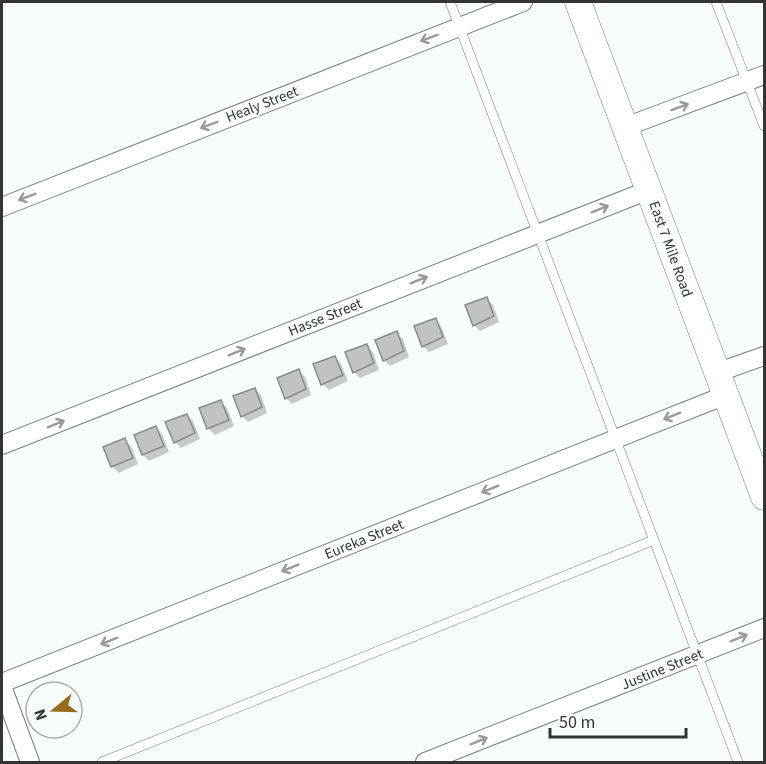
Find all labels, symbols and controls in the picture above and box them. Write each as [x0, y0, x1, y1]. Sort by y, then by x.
one-way arrow [420, 33, 439, 44]
street label: Healy Street [223, 81, 301, 128]
one-way arrow [670, 100, 689, 111]
one-way arrow [200, 120, 218, 131]
one-way arrow [18, 192, 37, 203]
street label: East 7 Mile Road [643, 198, 698, 300]
one-way arrow [590, 203, 609, 214]
one-way arrow [409, 274, 427, 285]
street label: Hasse Street [285, 293, 365, 342]
one-way arrow [228, 346, 246, 357]
one-way arrow [663, 411, 681, 422]
one-way arrow [46, 417, 65, 428]
one-way arrow [482, 484, 500, 495]
street label: Eureka Street [321, 514, 407, 565]
one-way arrow [281, 564, 300, 575]
one-way arrow [729, 632, 747, 643]
one-way arrow [100, 636, 118, 647]
street label: Justine Street [618, 644, 706, 695]
north arrow [24, 680, 84, 740]
scale bar [550, 701, 686, 739]
text: N [29, 706, 53, 723]
text: 50 m [559, 710, 595, 735]
one-way arrow [469, 735, 488, 746]

